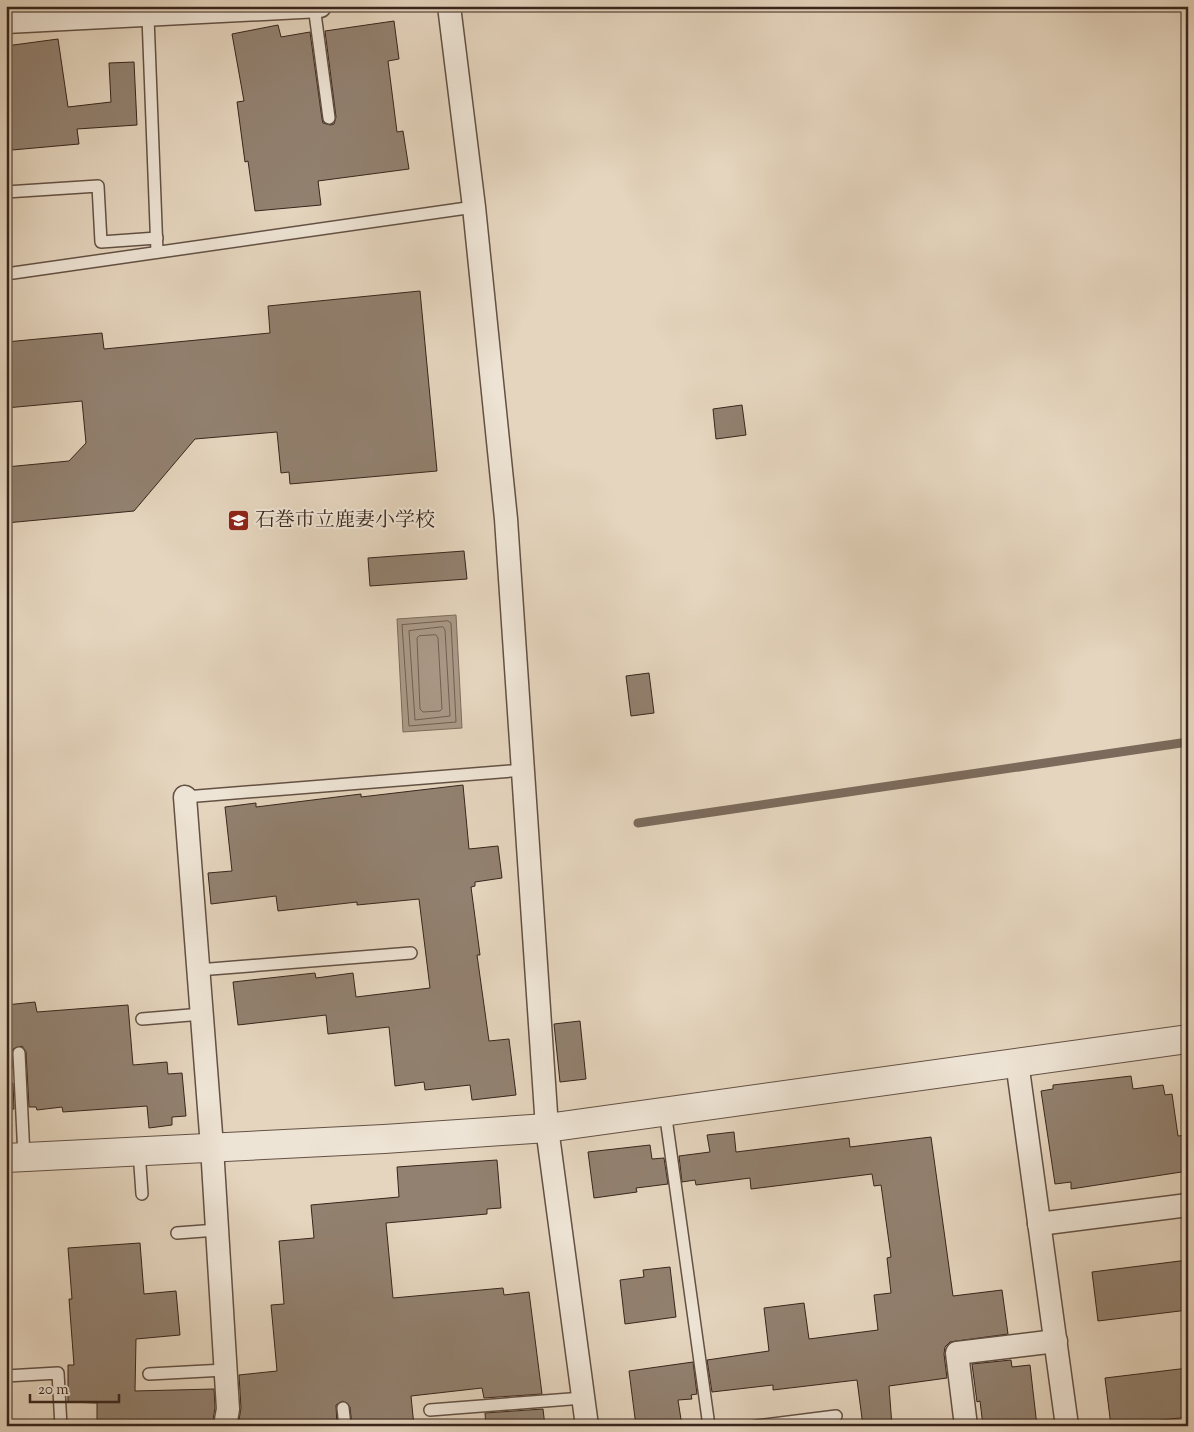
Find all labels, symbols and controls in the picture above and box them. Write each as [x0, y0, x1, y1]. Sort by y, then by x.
place label: 石巻市立鹿妻小学校 [255, 507, 435, 536]
school or university icon: 石巻市立鹿妻小学校 [227, 509, 251, 533]
scale bar [30, 1372, 119, 1404]
text: 20 m [38, 1380, 69, 1401]

